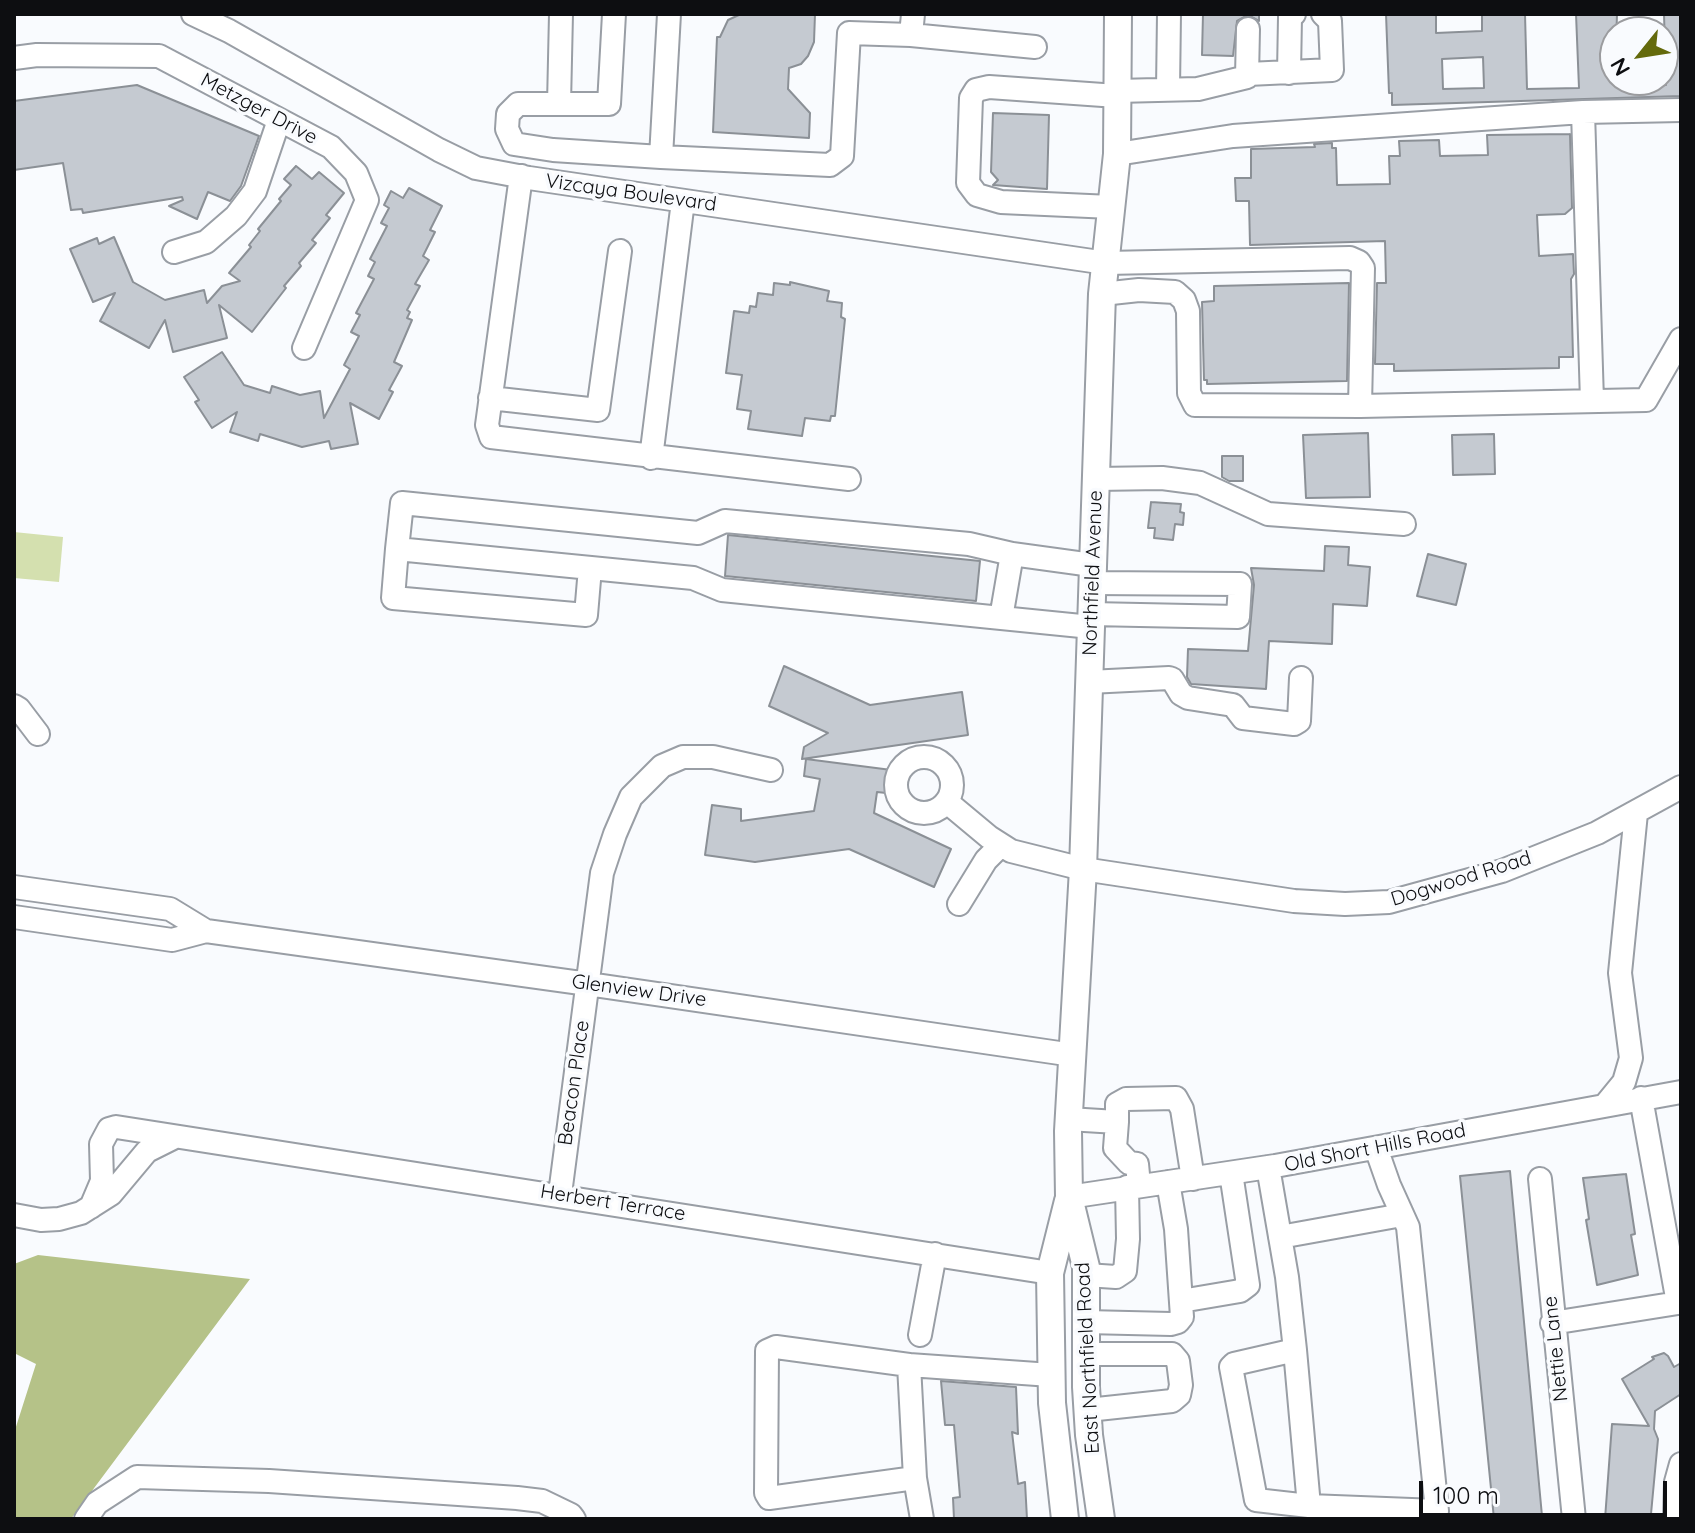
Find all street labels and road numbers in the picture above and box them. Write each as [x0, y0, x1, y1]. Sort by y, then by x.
street label: Metzger Drive [196, 68, 322, 150]
street label: Vizcaya Boulevard [544, 169, 718, 217]
street label: Northfield Avenue [1078, 490, 1108, 656]
street label: Dogwood Road [1388, 846, 1534, 912]
street label: Glenview Drive [570, 970, 708, 1012]
street label: Beacon Place [553, 1019, 595, 1147]
street label: Old Short Hills Road [1282, 1119, 1468, 1177]
street label: Herbert Terrace [539, 1180, 687, 1226]
street label: East Northfield Road [1071, 1262, 1105, 1454]
street label: Nettie Lane [1539, 1295, 1573, 1403]

